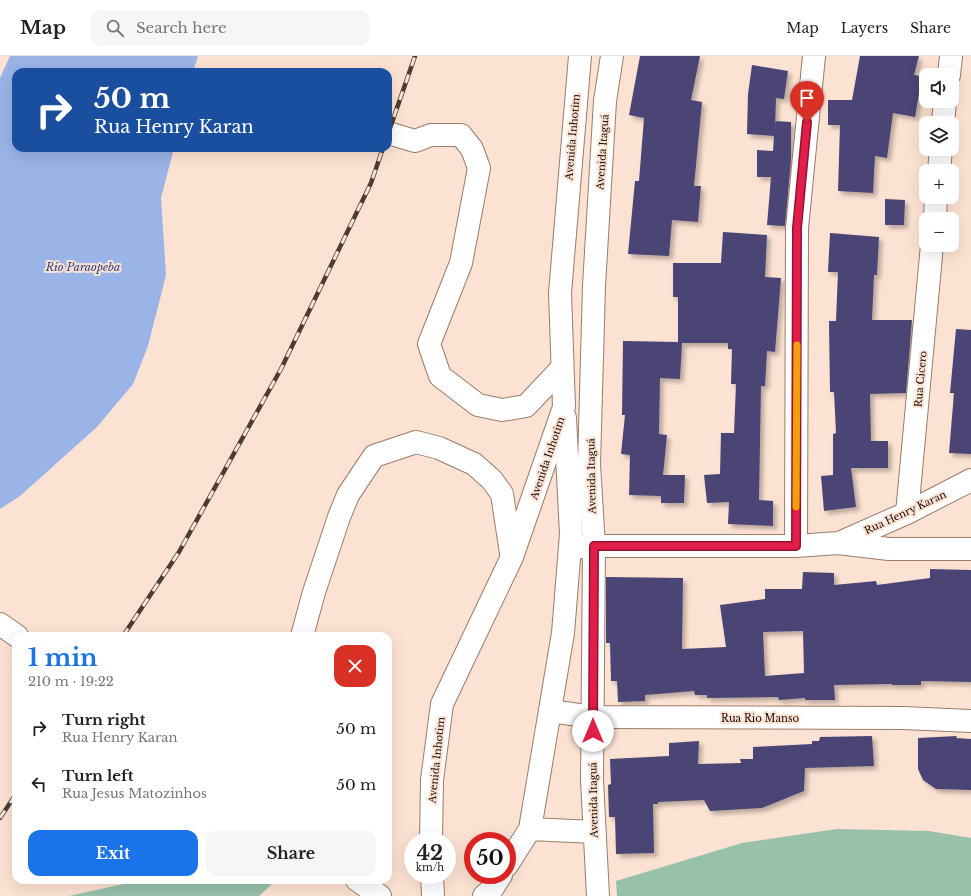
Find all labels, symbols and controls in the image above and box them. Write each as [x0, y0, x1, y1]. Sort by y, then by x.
search box [90, 10, 370, 46]
text: Map [20, 16, 66, 39]
icon: search [104, 17, 126, 39]
text: Search here [136, 18, 227, 37]
text: Map [786, 19, 819, 37]
text: Layers [841, 19, 888, 37]
text: Share [910, 19, 951, 37]
map controls [919, 68, 959, 252]
button: sound [919, 68, 959, 108]
text: 50 m [94, 81, 170, 116]
pin [790, 81, 824, 122]
icon: right [28, 84, 80, 136]
icon: arrive [796, 87, 818, 109]
street label: Avenida Inhotim [562, 93, 583, 182]
street label: Avenida Itaguá [593, 113, 612, 191]
text: Rua Henry Karan [94, 116, 254, 138]
button: layers [919, 116, 959, 156]
button: + [919, 164, 959, 204]
button: − [919, 212, 959, 252]
water label: Rio Paraopeba [45, 260, 120, 274]
street label: Rua Cicero [912, 350, 929, 408]
street label: Avenida Inhotim [527, 415, 568, 502]
street label: Avenida Itaguá [584, 438, 599, 515]
street label: Rua Henry Karan [862, 488, 948, 537]
text: 1 min [28, 643, 98, 672]
button: close [334, 645, 376, 687]
text: 210 m · 19:22 [28, 673, 114, 690]
text: Turn right [62, 710, 145, 729]
position arrow [572, 710, 614, 752]
street label: Rua Rio Manso [721, 712, 799, 725]
street label: Avenida Inhotim [425, 716, 448, 805]
icon: right [28, 717, 50, 739]
text: 50 m [336, 719, 376, 738]
text: Rua Henry Karan [62, 729, 177, 746]
street label: Avenida Itaguá [586, 762, 601, 839]
text: Turn left [62, 766, 133, 785]
icon: left [28, 773, 50, 795]
text: 50 m [336, 775, 376, 794]
text: Rua Jesus Matozinhos [62, 785, 207, 802]
button: Exit [28, 830, 198, 876]
button: Share [206, 830, 376, 876]
speed limit sign: 50 [464, 832, 516, 884]
text: 42 [417, 841, 443, 865]
text: km/h [416, 861, 444, 874]

